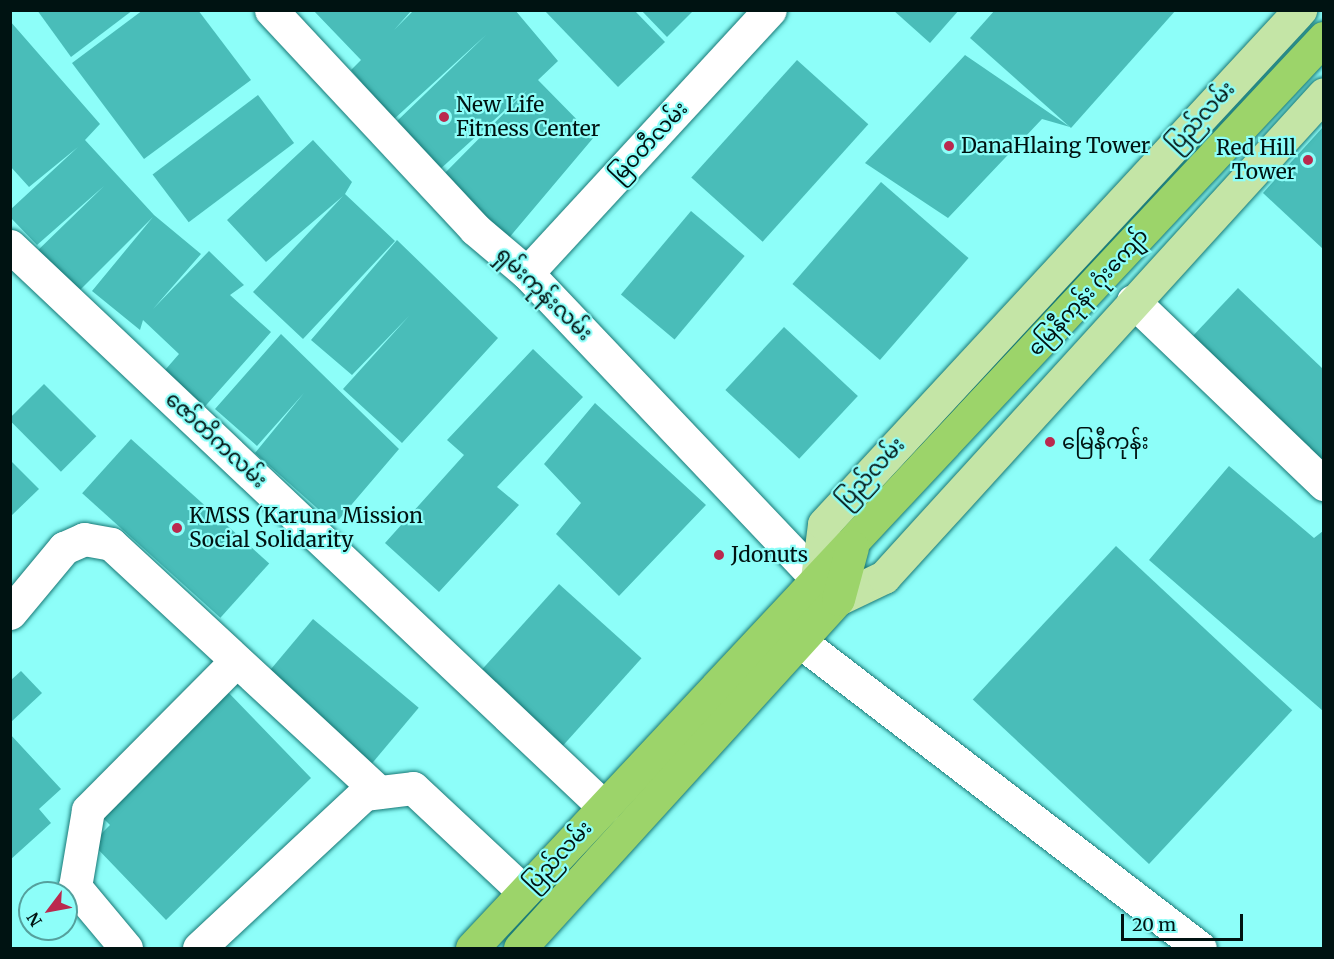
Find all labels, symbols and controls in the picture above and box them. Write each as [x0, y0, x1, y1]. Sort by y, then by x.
street label: ပြည်လမ်း [1162, 76, 1240, 158]
place label: New Life Fitness Center [456, 92, 600, 142]
street label: မြဝတီလမ်း [605, 96, 693, 188]
marker: New Life Fitness Center [437, 110, 451, 124]
place label: DanaHlaing Tower [961, 133, 1150, 159]
place label: Red Hill Tower [1216, 135, 1296, 185]
marker: DanaHlaing Tower [942, 139, 956, 153]
marker: Red Hill Tower [1301, 153, 1315, 167]
street label: မြေနီကုန်း ဂုံးကျော် [1023, 223, 1153, 361]
street label: ရှမ်းကုန်းလမ်း [491, 242, 597, 346]
street label: ဇော်တိကလမ်း [160, 387, 272, 493]
place label: မြေနီကုန်း [1062, 429, 1149, 455]
street label: ပြည်လမ်း [832, 432, 910, 514]
marker: မြေနီကုန်း [1043, 435, 1057, 449]
place label: KMSS (Karuna Mission Social Solidarity [189, 503, 423, 553]
marker: KMSS (Karuna Mission Social Solidarity [170, 521, 184, 535]
place label: Jdonuts [731, 542, 808, 568]
marker: Jdonuts [712, 548, 726, 562]
street label: ပြည်လမ်း [519, 815, 597, 897]
north arrow [18, 881, 78, 941]
scale bar [1124, 902, 1246, 940]
text: N [23, 909, 46, 930]
text: 20 m [1132, 913, 1176, 936]

